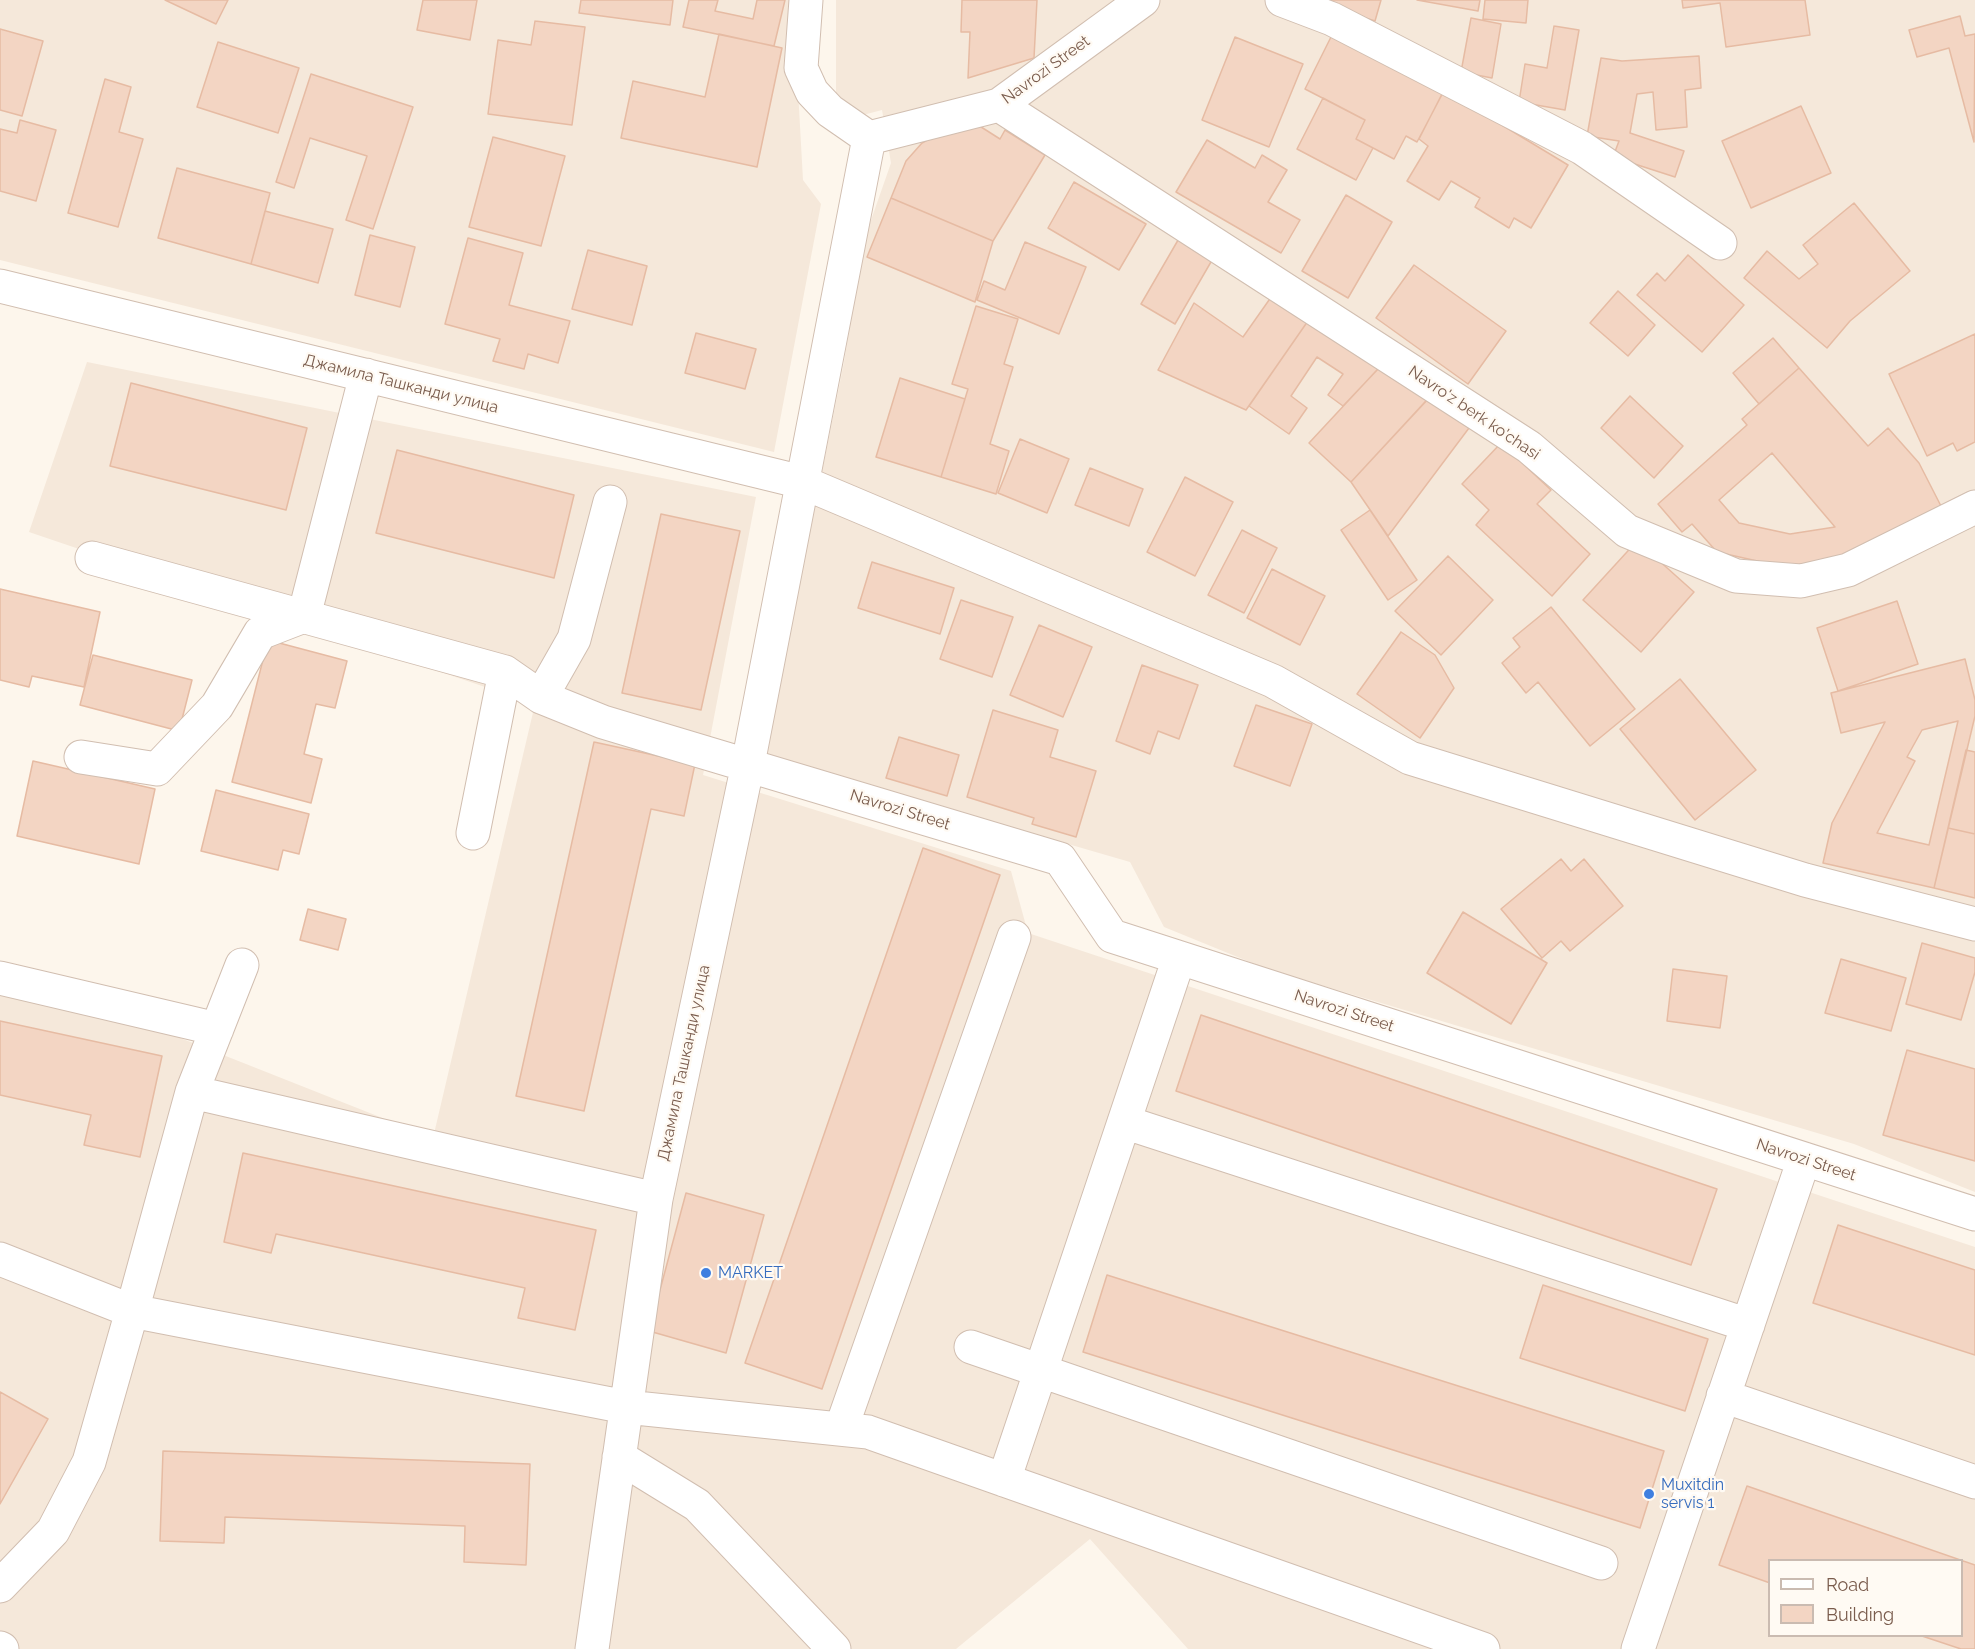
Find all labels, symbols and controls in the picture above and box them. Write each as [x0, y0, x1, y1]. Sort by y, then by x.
street label: Navrozi Street [998, 32, 1094, 108]
street label: Джамила Ташканди улица [302, 350, 500, 418]
street label: Navro'z berk ko'chasi [1405, 362, 1543, 464]
street label: Navrozi Street [848, 786, 952, 834]
street label: Джамила Ташканди улица [654, 963, 714, 1163]
street label: Navrozi Street [1292, 986, 1396, 1036]
street label: Navrozi Street [1754, 1135, 1858, 1185]
place label: MARKET [718, 1263, 783, 1283]
marker: MARKET [699, 1266, 713, 1280]
place label: Muxitdin servis 1 [1661, 1475, 1724, 1513]
marker: Muxitdin servis 1 [1642, 1487, 1656, 1501]
legend [1768, 1559, 1963, 1637]
text: Road [1826, 1574, 1869, 1595]
text: Building [1826, 1604, 1894, 1625]

